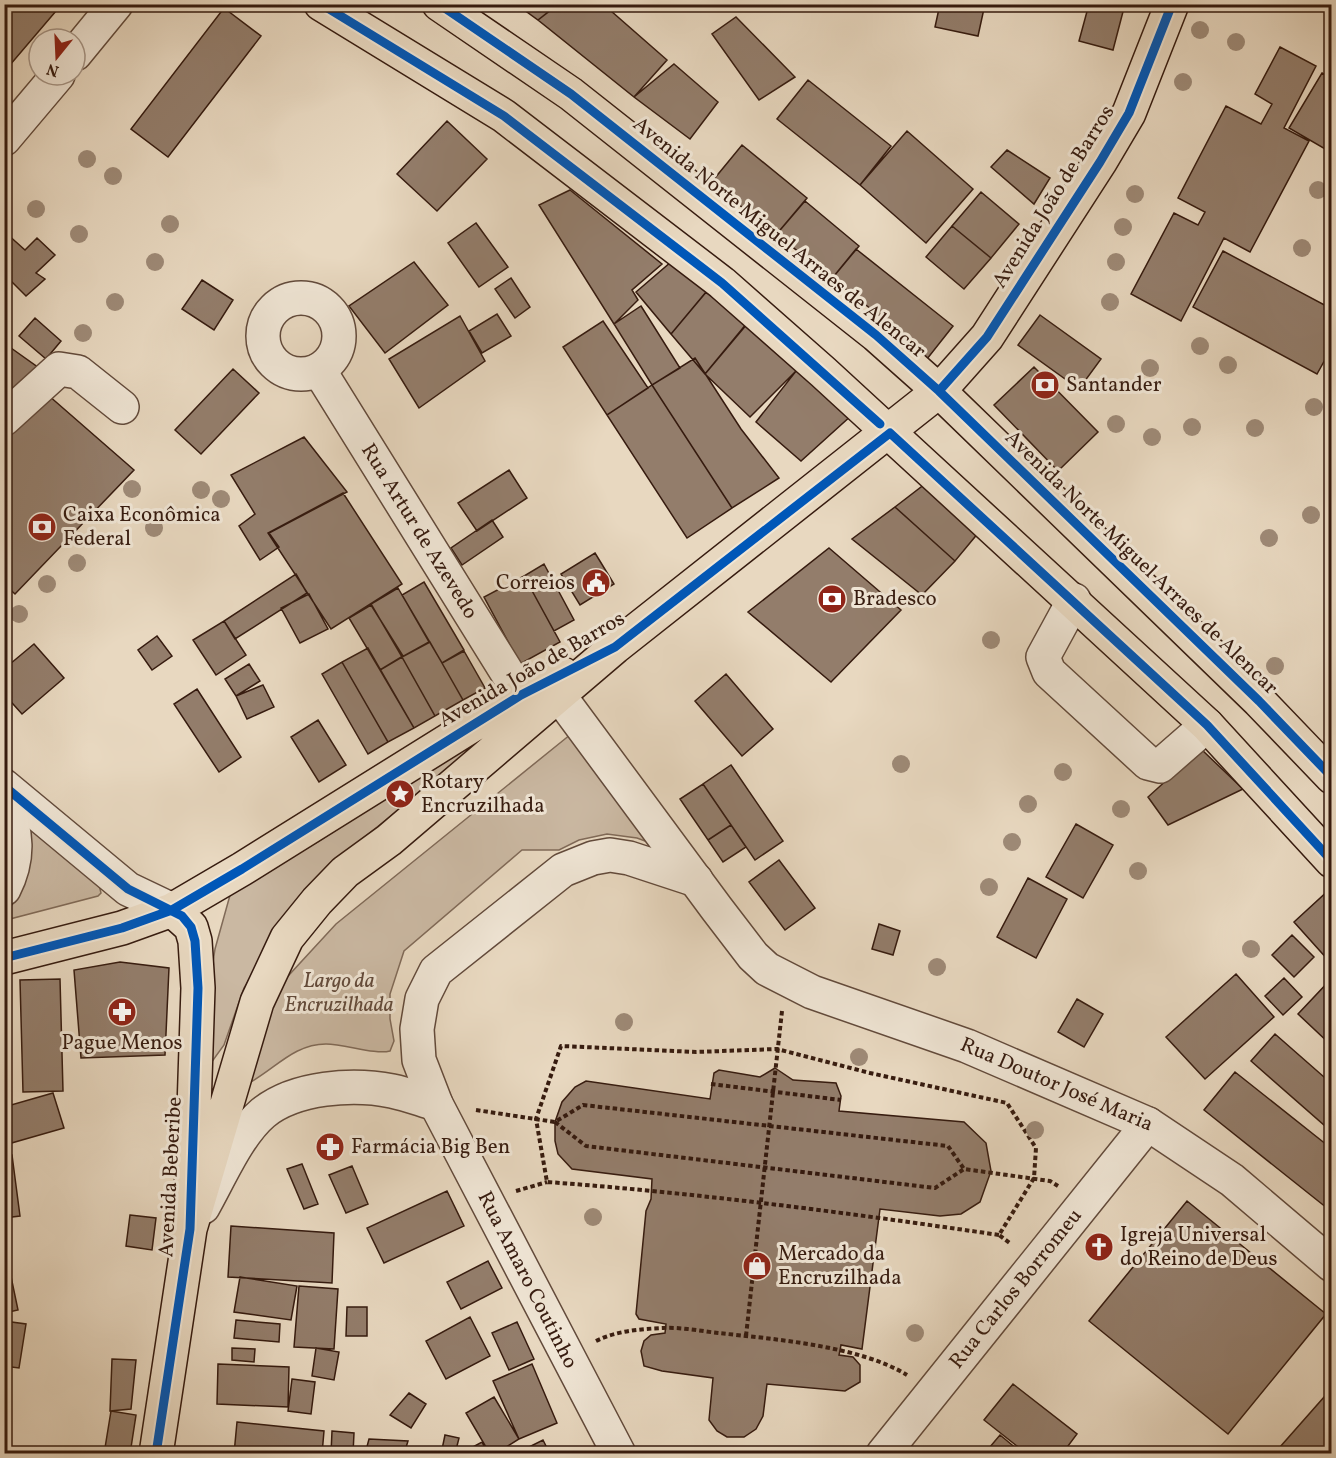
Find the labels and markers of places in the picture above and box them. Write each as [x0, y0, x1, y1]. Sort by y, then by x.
bank icon: Santander [1029, 369, 1061, 401]
place label: Santander [1066, 371, 1162, 400]
place label: Caixa Econômica Federal [63, 501, 221, 554]
bank icon: Caixa Econômica Federal [26, 511, 58, 543]
public building icon: Correios [580, 567, 612, 599]
place label: Correios [496, 569, 575, 598]
bank icon: Bradesco [816, 583, 848, 615]
place label: Bradesco [853, 585, 937, 614]
place label: Rotary Encruzilhada [421, 768, 545, 821]
place icon: Rotary Encruzilhada [384, 778, 416, 810]
pharmacy icon: Pague Menos [106, 996, 138, 1028]
place label: Pague Menos [61, 1029, 183, 1058]
pharmacy icon: Farmácia Big Ben [314, 1131, 346, 1163]
place label: Farmácia Big Ben [351, 1133, 510, 1162]
place label: Igreja Universal do Reino de Deus [1120, 1221, 1277, 1274]
church icon: Igreja Universal do Reino de Deus [1083, 1231, 1115, 1263]
place label: Mercado da Encruzilhada [778, 1240, 902, 1293]
shop icon: Mercado da Encruzilhada [741, 1250, 773, 1282]

